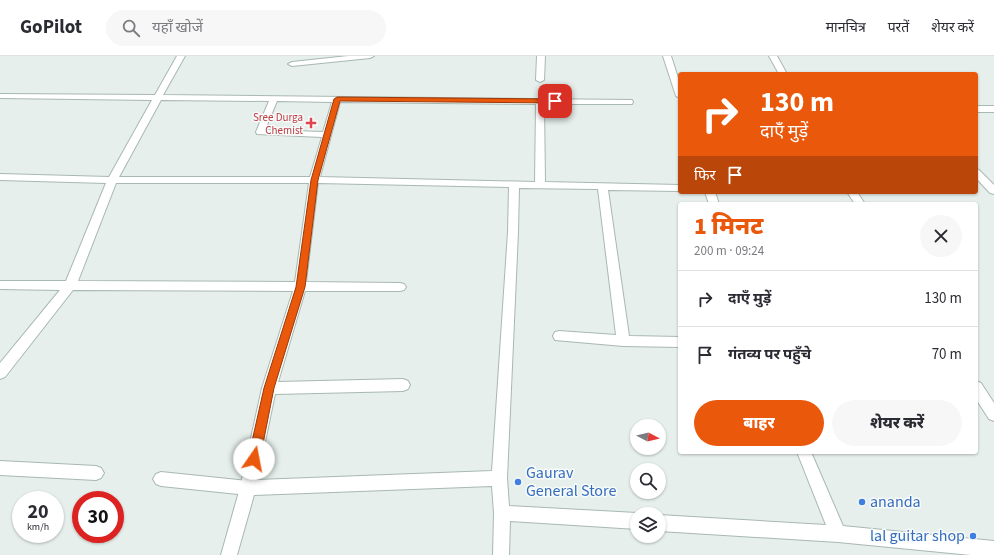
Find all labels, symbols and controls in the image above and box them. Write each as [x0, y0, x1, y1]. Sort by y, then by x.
search box [106, 10, 386, 46]
text: GoPilot [20, 14, 82, 41]
icon: search [120, 17, 142, 39]
text: यहाँ खोजें [152, 17, 203, 38]
text: मानचित्र [826, 18, 866, 38]
text: परतें [888, 18, 909, 38]
text: शेयर करें [931, 18, 974, 38]
text: 130 m [760, 82, 834, 122]
pin [538, 84, 572, 118]
icon: right [694, 88, 746, 140]
icon: arrive [544, 90, 566, 112]
place label: Sree Durga Chemist [253, 110, 303, 138]
marker: Sree Durga Chemist [306, 118, 316, 128]
text: दाएँ मुड़ें [760, 119, 808, 144]
icon: arrive [724, 164, 746, 186]
text: फिर [694, 165, 716, 186]
text: 1 मिनट [694, 209, 763, 244]
button: close [920, 215, 962, 257]
text: 200 m · 09:24 [694, 242, 764, 260]
icon: right [694, 288, 716, 310]
text: दाएँ मुड़ें [728, 288, 771, 309]
text: 130 m [924, 288, 962, 309]
icon: arrive [694, 344, 716, 366]
text: गंतव्य पर पहुँचे [728, 344, 811, 365]
text: 70 m [932, 344, 962, 365]
button: बाहर [694, 400, 824, 446]
button: शेयर करें [832, 400, 962, 446]
north arrow [630, 419, 666, 455]
map controls [630, 419, 666, 543]
position arrow [233, 438, 275, 480]
place label: Gaurav General Store [526, 462, 616, 502]
button: search [630, 463, 666, 499]
marker: Gaurav General Store [513, 477, 523, 487]
speed limit sign: 30 [72, 491, 124, 543]
place label: ananda [870, 491, 921, 513]
marker: ananda [857, 497, 867, 507]
text: 20 [27, 498, 49, 526]
button: layers [630, 507, 666, 543]
text: km/h [27, 520, 49, 534]
place label: lal guitar shop [870, 525, 965, 547]
marker: lal guitar shop [968, 531, 978, 541]

